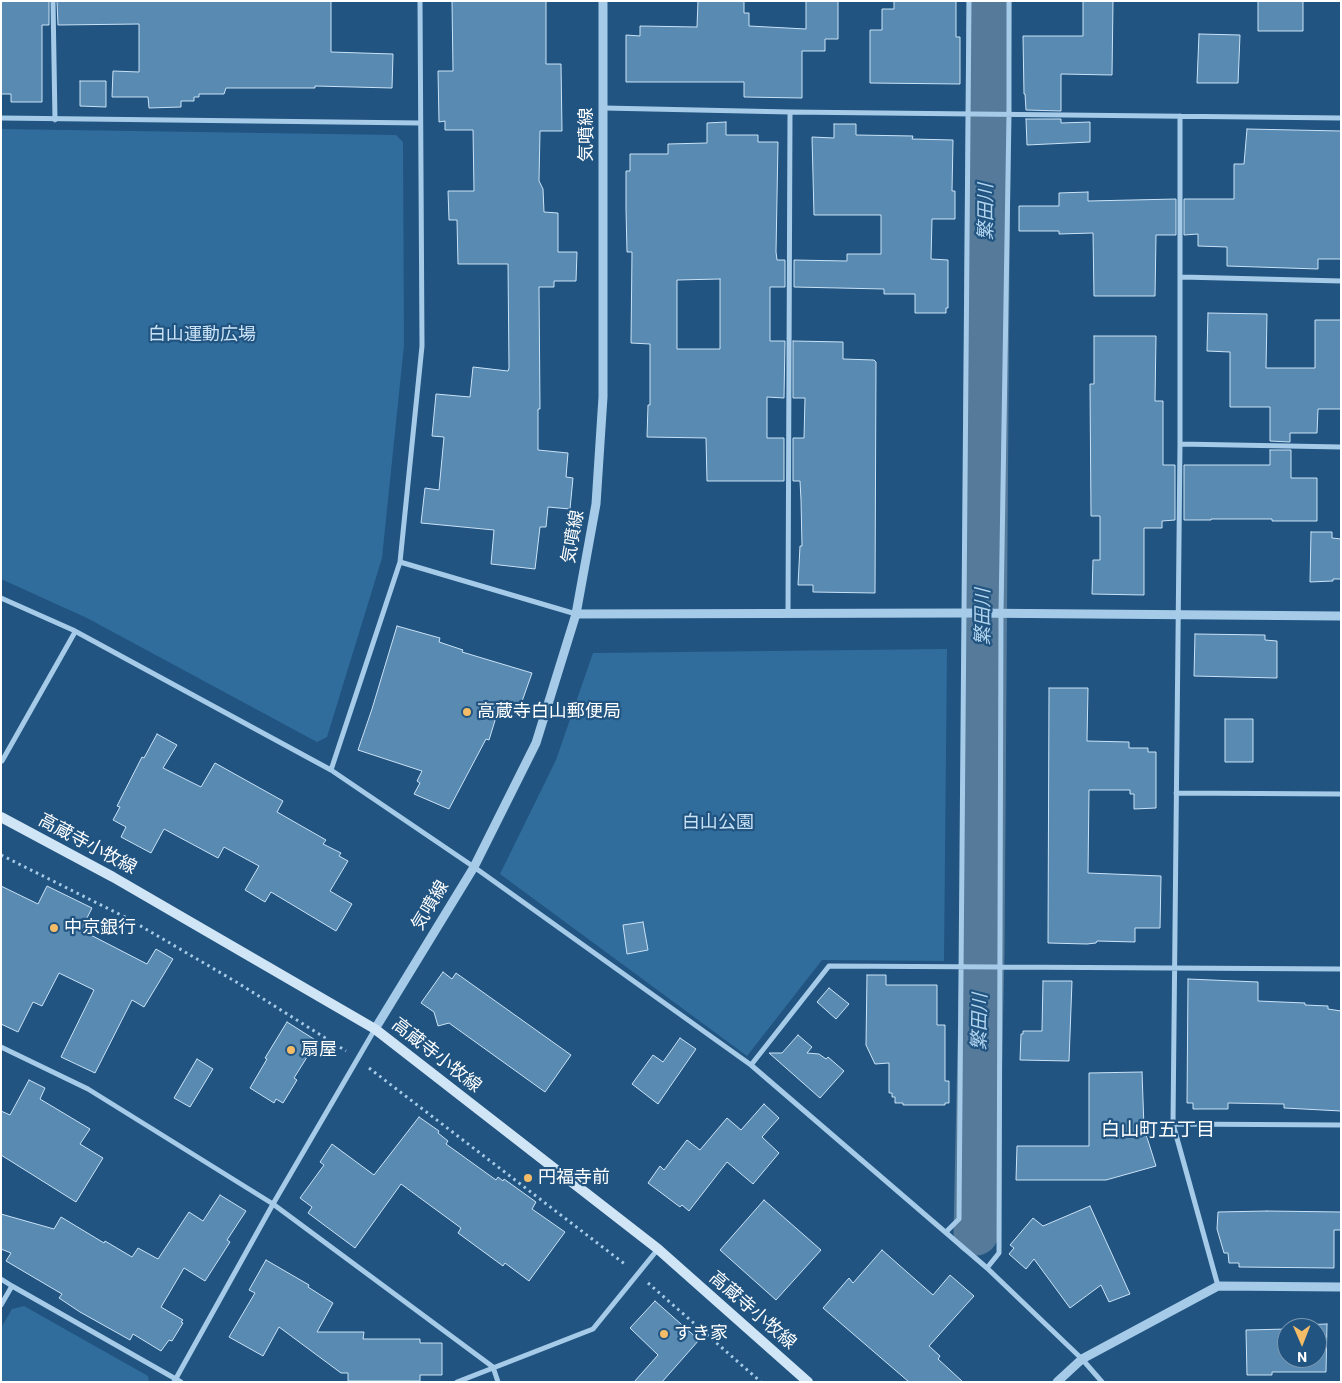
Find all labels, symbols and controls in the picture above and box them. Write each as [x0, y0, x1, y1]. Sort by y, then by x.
street label: 気噴線 [576, 108, 598, 162]
water label: 繁田川 [976, 184, 998, 240]
park label: 白山運動広場 [148, 324, 256, 346]
street label: 気噴線 [559, 509, 589, 565]
water label: 繁田川 [973, 589, 995, 645]
place label: 高蔵寺白山郵便局 [477, 701, 621, 723]
marker: 高蔵寺白山郵便局 [461, 706, 473, 718]
street label: 高蔵寺小牧線 [34, 810, 140, 880]
park label: 白山公園 [682, 812, 754, 834]
street label: 気噴線 [408, 877, 454, 935]
place label: 中京銀行 [64, 917, 136, 939]
marker: 中京銀行 [48, 922, 60, 934]
water label: 繁田川 [969, 993, 993, 1051]
street label: 高蔵寺小牧線 [387, 1014, 485, 1098]
place label: 扇屋 [301, 1039, 337, 1061]
marker: 扇屋 [285, 1044, 297, 1056]
district label: 白山町五丁目 [1101, 1120, 1215, 1142]
place label: 円福寺前 [538, 1167, 610, 1189]
marker: 円福寺前 [522, 1172, 534, 1184]
street label: 高蔵寺小牧線 [704, 1267, 800, 1355]
north arrow [1277, 1318, 1327, 1368]
place label: すき家 [674, 1323, 728, 1345]
marker: すき家 [658, 1328, 670, 1340]
text: N [1297, 1349, 1307, 1365]

